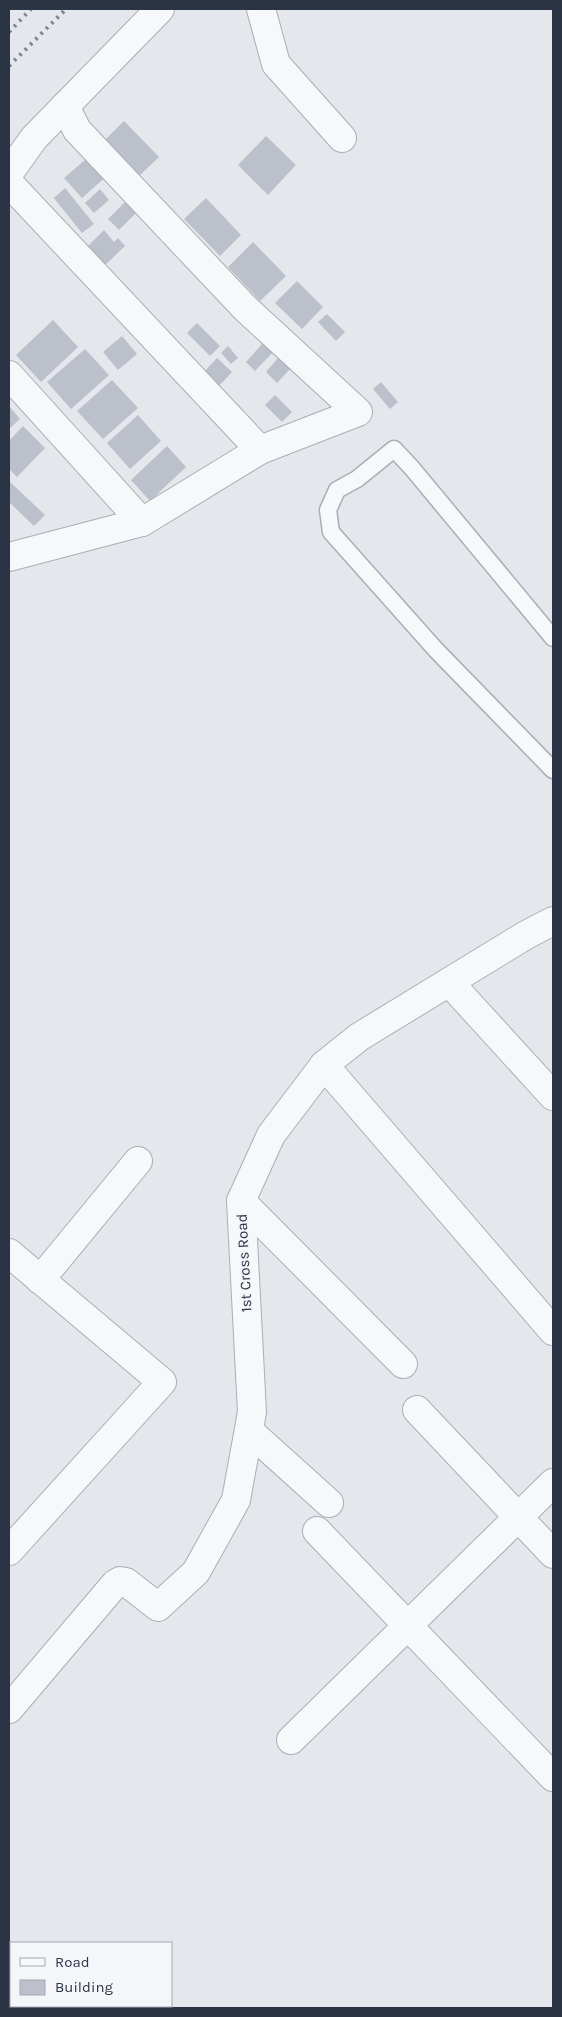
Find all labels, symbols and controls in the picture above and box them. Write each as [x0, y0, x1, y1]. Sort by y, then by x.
street label: 1st Cross Road [232, 1213, 256, 1313]
legend [10, 1942, 172, 2007]
text: Road [55, 1953, 90, 1971]
text: Building [55, 1978, 113, 1996]

